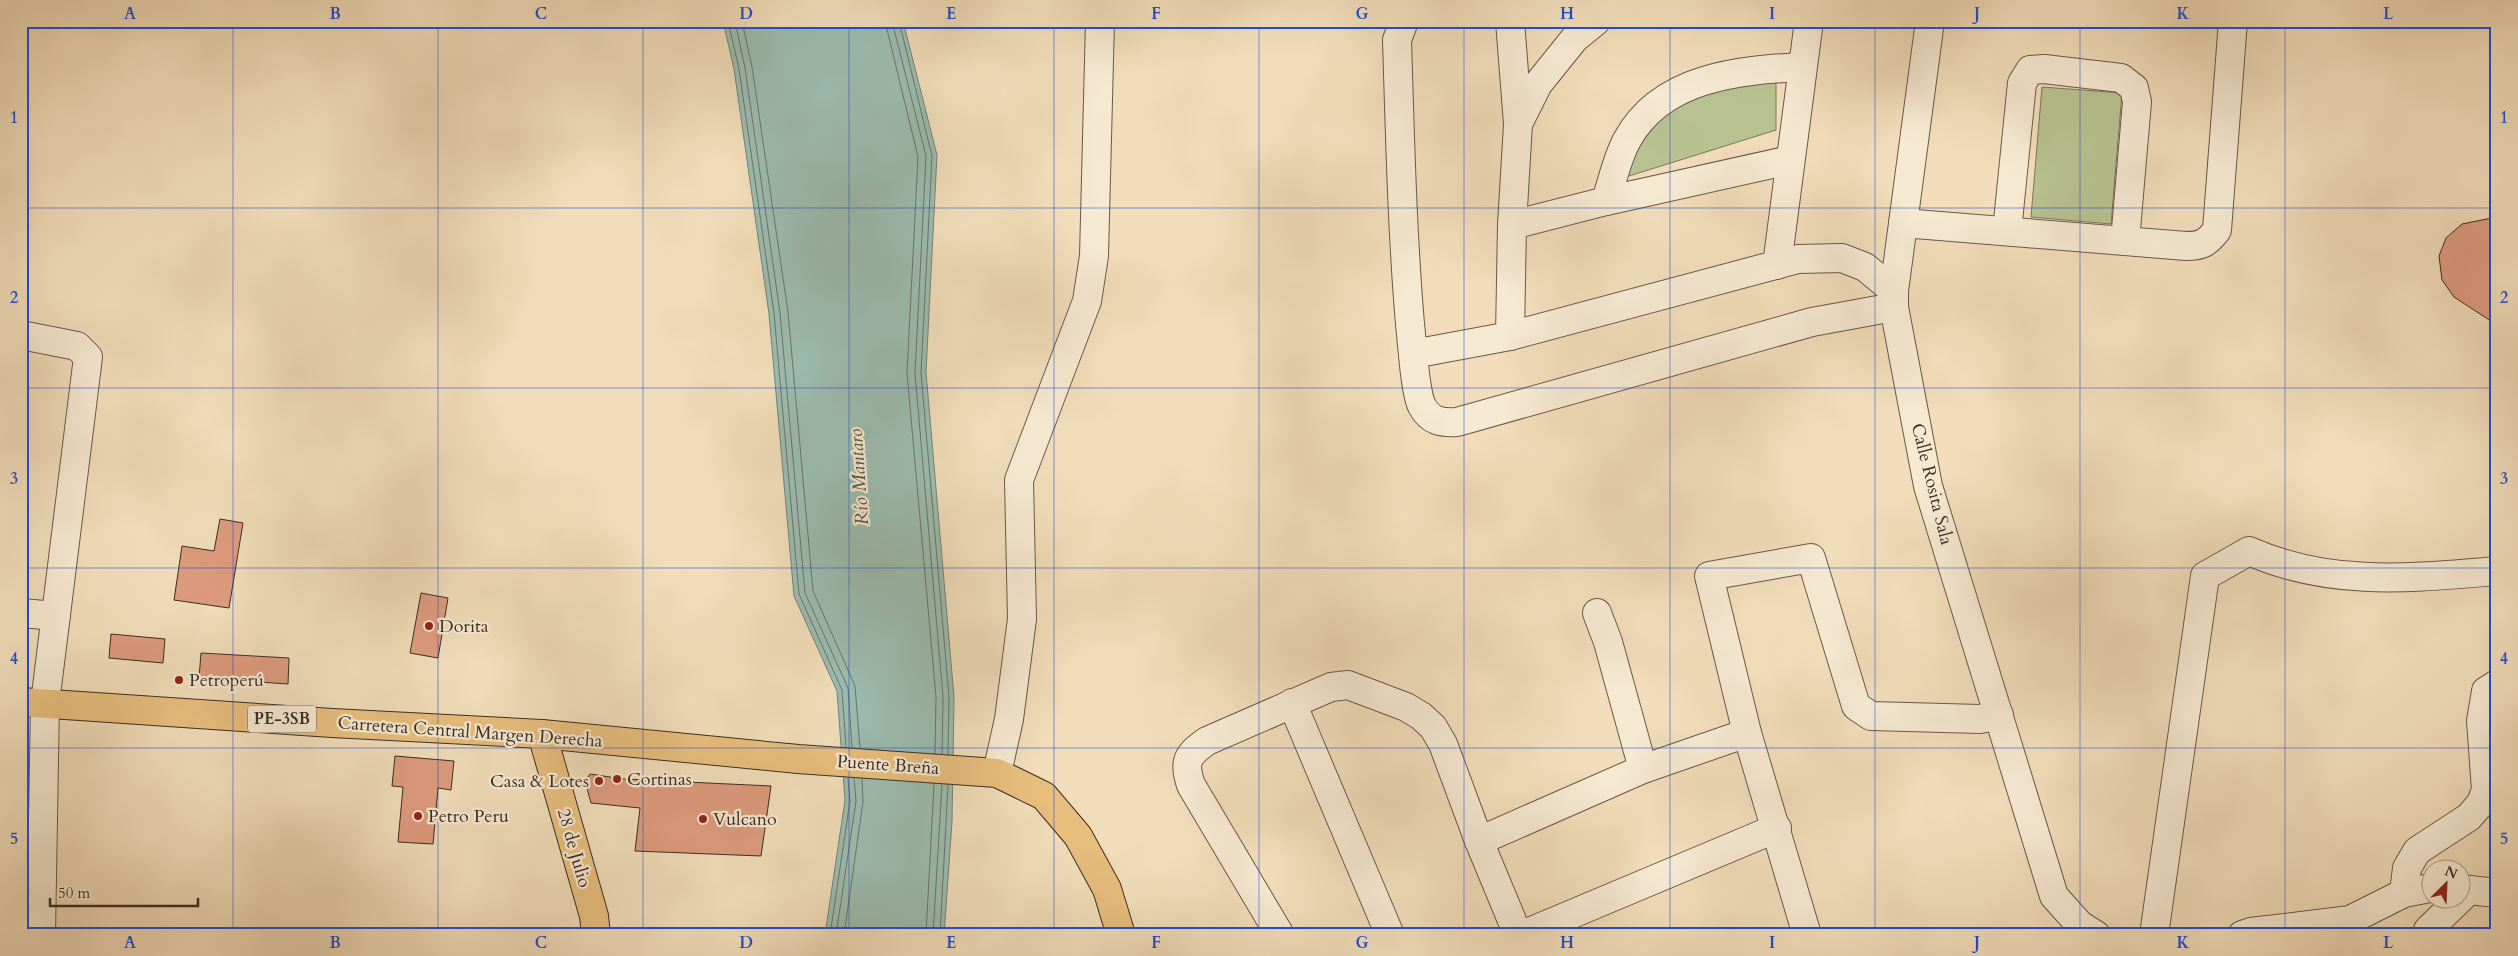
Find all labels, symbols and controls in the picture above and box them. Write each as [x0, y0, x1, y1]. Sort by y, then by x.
text: A [124, 3, 136, 25]
text: B [329, 3, 341, 25]
text: C [535, 3, 547, 25]
text: D [739, 3, 753, 25]
text: E [946, 3, 956, 25]
text: F [1151, 3, 1161, 25]
text: G [1355, 3, 1369, 25]
text: H [1560, 3, 1574, 25]
text: I [1769, 3, 1775, 25]
text: J [1972, 3, 1980, 25]
text: K [2177, 3, 2190, 25]
text: L [2383, 3, 2394, 25]
text: 1 [10, 107, 18, 129]
text: 1 [2500, 107, 2508, 129]
text: 2 [10, 287, 18, 309]
text: 2 [2500, 287, 2508, 309]
street label: Calle Rosita Sala [1905, 421, 1959, 548]
water label: Río Mantaro [843, 428, 875, 526]
text: 3 [10, 468, 18, 490]
text: 3 [2500, 468, 2508, 490]
place label: Dorita [439, 614, 489, 639]
marker: Dorita [423, 620, 435, 632]
text: 4 [10, 648, 18, 670]
text: 4 [2500, 648, 2508, 670]
place label: Petroperú [189, 668, 264, 693]
marker: Petroperú [173, 674, 185, 686]
road number: PE-3SB [248, 706, 316, 732]
street label: Carretera Central Margen Derecha [337, 710, 604, 754]
street label: Puente Breña [836, 749, 940, 781]
place label: Cortinas [627, 767, 692, 792]
place label: Casa & Lotes [490, 769, 589, 794]
marker: Cortinas [611, 773, 623, 785]
marker: Casa & Lotes [593, 775, 605, 787]
place label: Petro Peru [428, 804, 509, 829]
street label: 28 de Julio [551, 806, 597, 891]
place label: Vulcano [713, 807, 777, 832]
marker: Petro Peru [412, 810, 424, 822]
marker: Vulcano [697, 813, 709, 825]
text: 5 [10, 828, 18, 850]
text: 5 [2500, 828, 2508, 850]
north arrow [2420, 858, 2470, 908]
text: N [2442, 861, 2461, 884]
scale bar [50, 876, 198, 908]
text: 50 m [58, 883, 90, 903]
text: A [124, 932, 136, 954]
text: B [329, 932, 341, 954]
text: C [535, 932, 547, 954]
text: D [739, 932, 753, 954]
text: E [946, 932, 956, 954]
text: F [1151, 932, 1161, 954]
text: G [1355, 932, 1369, 954]
text: H [1560, 932, 1574, 954]
text: I [1769, 932, 1775, 954]
text: J [1972, 932, 1980, 954]
text: K [2177, 932, 2190, 954]
text: L [2383, 932, 2394, 954]

